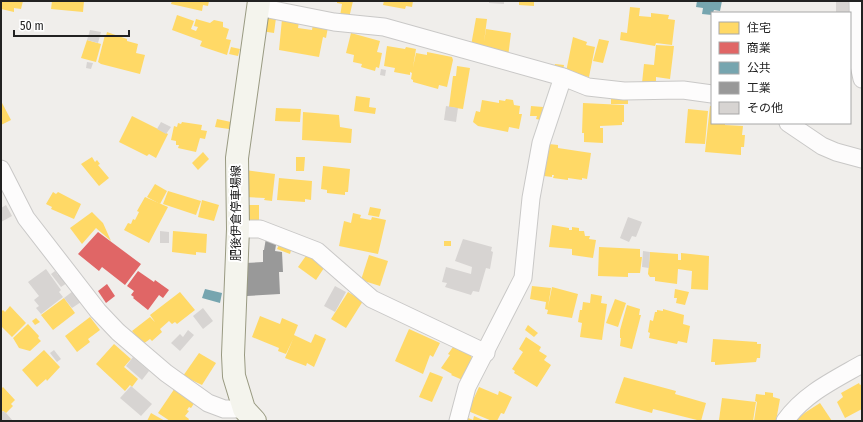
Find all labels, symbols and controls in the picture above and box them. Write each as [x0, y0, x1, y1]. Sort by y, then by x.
scale bar [14, 12, 129, 38]
legend [711, 12, 851, 124]
text: 50 m [20, 19, 44, 33]
text: 住宅 [747, 21, 771, 35]
text: 商業 [747, 41, 771, 55]
text: 公共 [747, 61, 771, 75]
text: 工業 [747, 81, 771, 95]
text: その他 [747, 101, 783, 115]
street label: 肥後伊倉停車場線 [229, 165, 243, 261]

